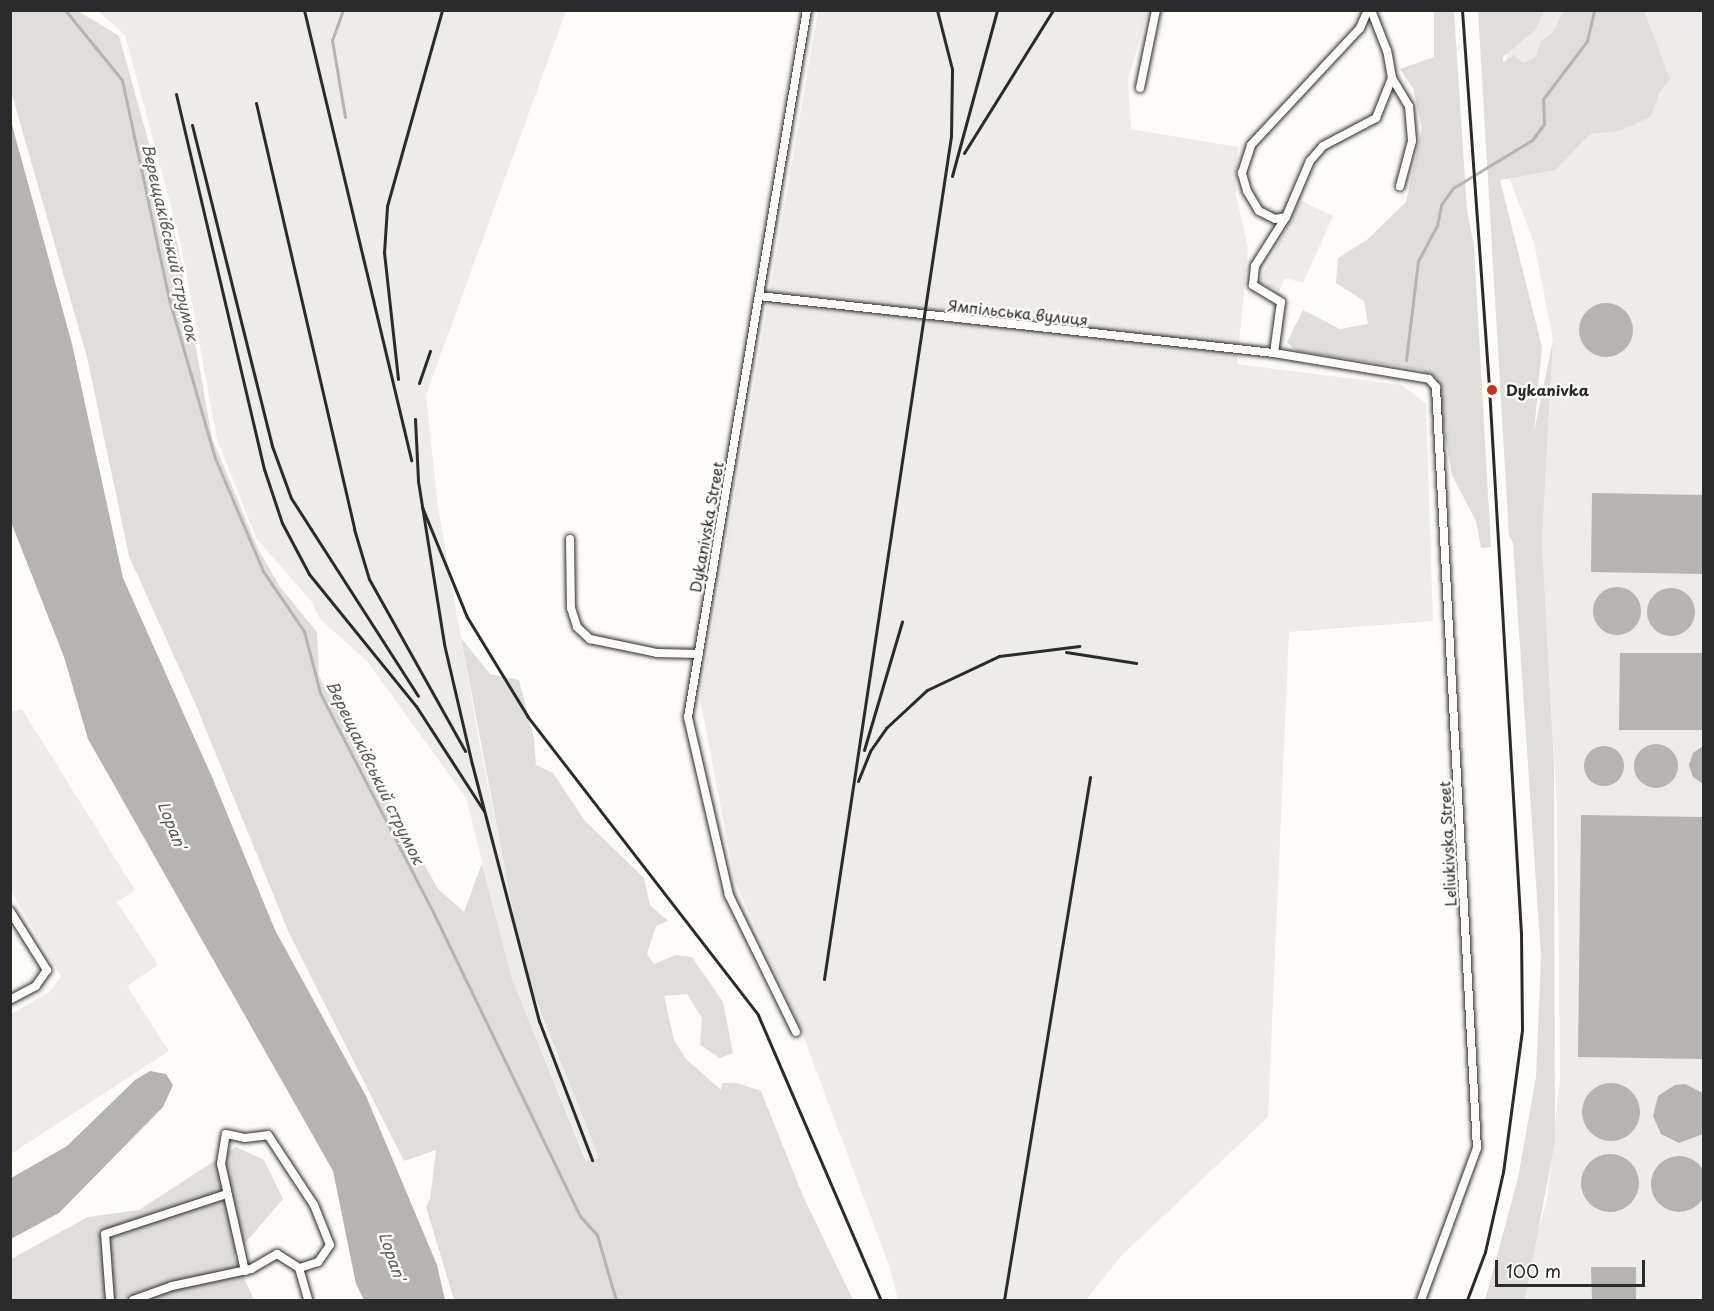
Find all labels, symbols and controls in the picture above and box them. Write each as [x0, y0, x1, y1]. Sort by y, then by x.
water label: Верещаківський струмок [139, 141, 203, 343]
street label: Ямпільська вулиця [947, 296, 1089, 328]
marker: Dykanіvka [1483, 381, 1501, 399]
place label: Dykanіvka [1506, 381, 1589, 399]
street label: Dykanivska Street [685, 459, 727, 595]
water label: Верещаківський струмок [323, 676, 429, 868]
street label: Leliukivska Street [1435, 780, 1459, 908]
water label: Lopan' [155, 798, 191, 852]
water label: Lopan' [376, 1229, 410, 1283]
scale bar [1498, 1248, 1648, 1286]
text: 100 m [1506, 1257, 1561, 1284]

